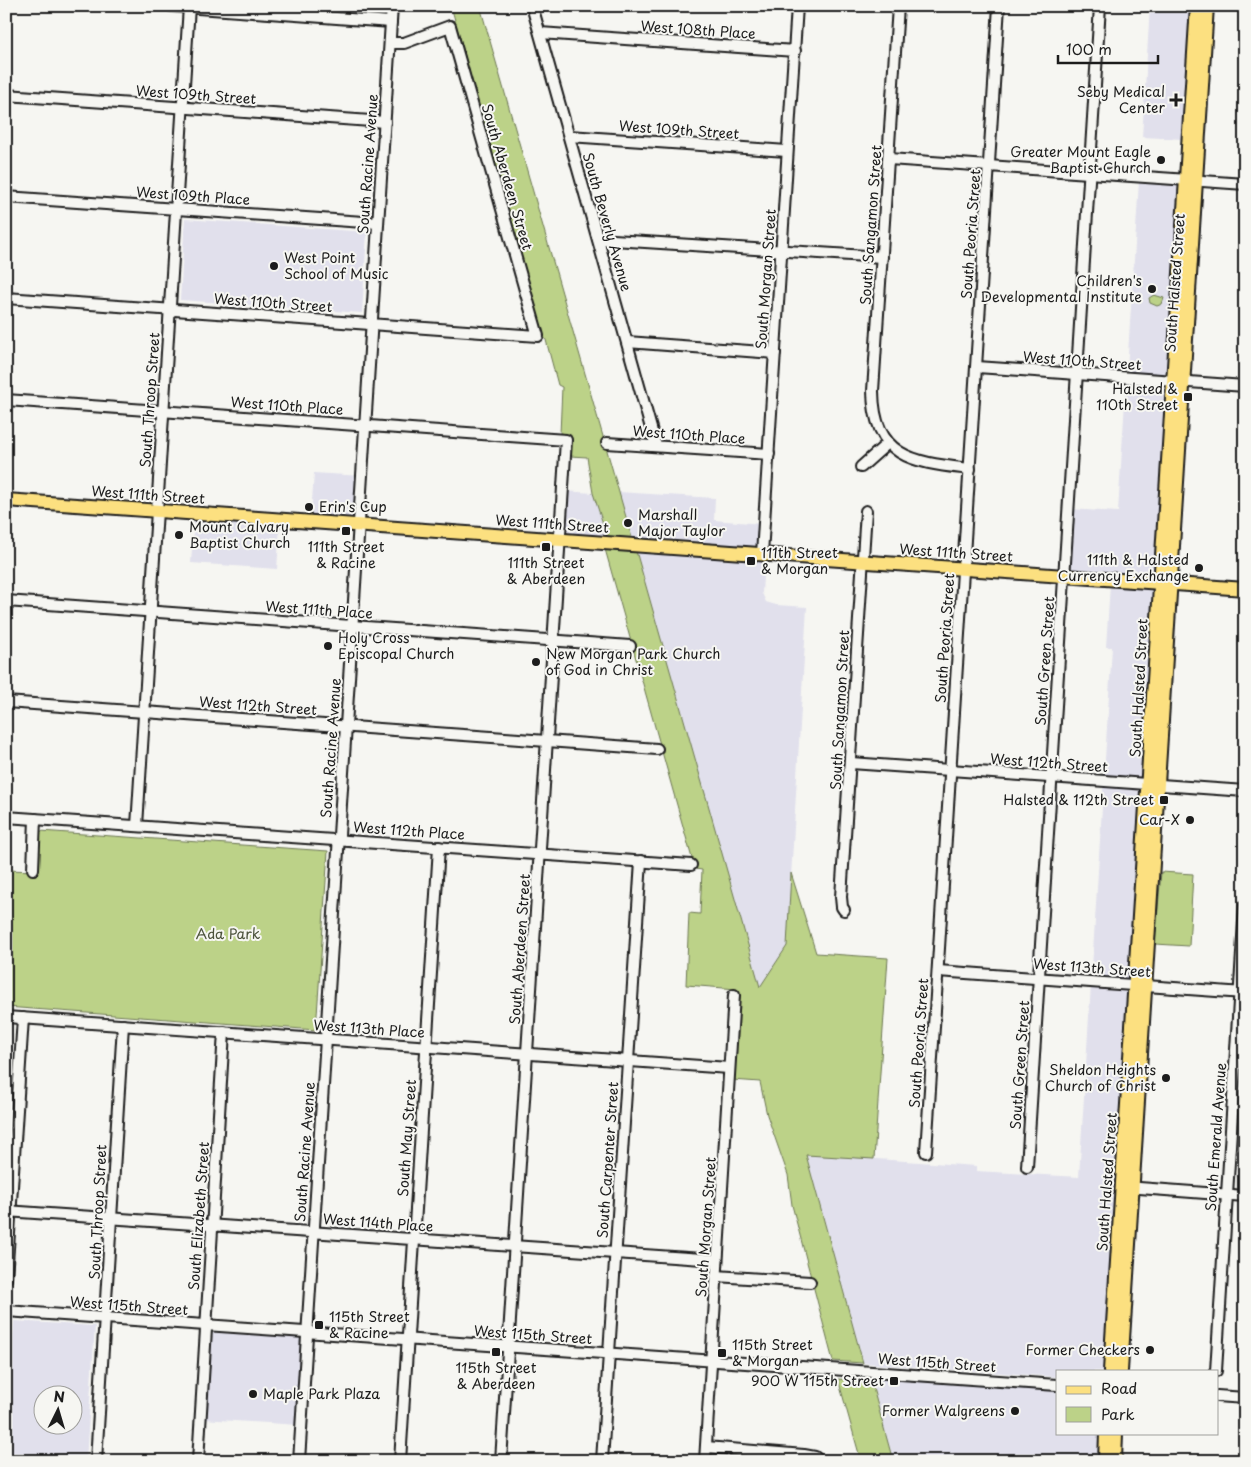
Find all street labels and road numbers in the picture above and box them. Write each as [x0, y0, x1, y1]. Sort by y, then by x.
street label: West 108th Place [640, 15, 756, 44]
street label: West 109th Street [135, 80, 257, 109]
street label: South Racine Avenue [352, 93, 383, 235]
street label: South Aberdeen Street [477, 101, 538, 253]
street label: West 109th Street [618, 115, 740, 144]
street label: South Sangamon Street [854, 144, 887, 306]
street label: South Beverly Avenue [578, 150, 637, 294]
street label: South Peoria Street [955, 168, 986, 300]
street label: West 109th Place [135, 181, 251, 210]
street label: South Morgan Street [750, 208, 781, 350]
street label: South Halsted Street [1159, 212, 1190, 353]
street label: West 110th Street [213, 288, 333, 317]
street label: South Throop Street [134, 331, 165, 468]
street label: West 110th Street [1022, 346, 1142, 375]
street label: West 110th Place [230, 391, 344, 420]
street label: West 110th Place [632, 420, 746, 449]
street label: West 111th Street [91, 480, 206, 509]
street label: West 111th Street [495, 509, 610, 538]
street label: West 111th Street [899, 538, 1014, 567]
street label: South Peoria Street [929, 572, 960, 704]
street label: West 111th Place [265, 595, 373, 624]
street label: South Green Street [1030, 595, 1060, 726]
street label: South Halsted Street [1124, 618, 1153, 758]
street label: South Sangamon Street [825, 629, 854, 791]
street label: South Racine Avenue [315, 677, 346, 819]
street label: West 112th Street [198, 691, 318, 720]
street label: West 112th Street [989, 748, 1109, 777]
street label: West 112th Place [352, 816, 466, 845]
street label: South Aberdeen Street [504, 873, 535, 1025]
street label: West 113th Street [1032, 953, 1152, 982]
street label: South Peoria Street [903, 977, 934, 1109]
street label: South Green Street [1005, 999, 1035, 1130]
street label: West 113th Place [313, 1014, 426, 1043]
street label: South Emerald Avenue [1200, 1062, 1231, 1212]
street label: South May Street [392, 1078, 421, 1197]
street label: South Racine Avenue [289, 1081, 320, 1223]
street label: South Carpenter Street [592, 1081, 623, 1239]
street label: South Halsted Street [1091, 1111, 1122, 1252]
street label: South Elizabeth Street [183, 1141, 214, 1291]
street label: South Throop Street [83, 1144, 112, 1280]
street label: South Morgan Street [690, 1156, 721, 1298]
street label: West 114th Place [322, 1208, 434, 1237]
street label: West 115th Street [69, 1291, 189, 1320]
street label: West 115th Street [473, 1320, 593, 1349]
street label: West 115th Street [877, 1348, 997, 1377]

